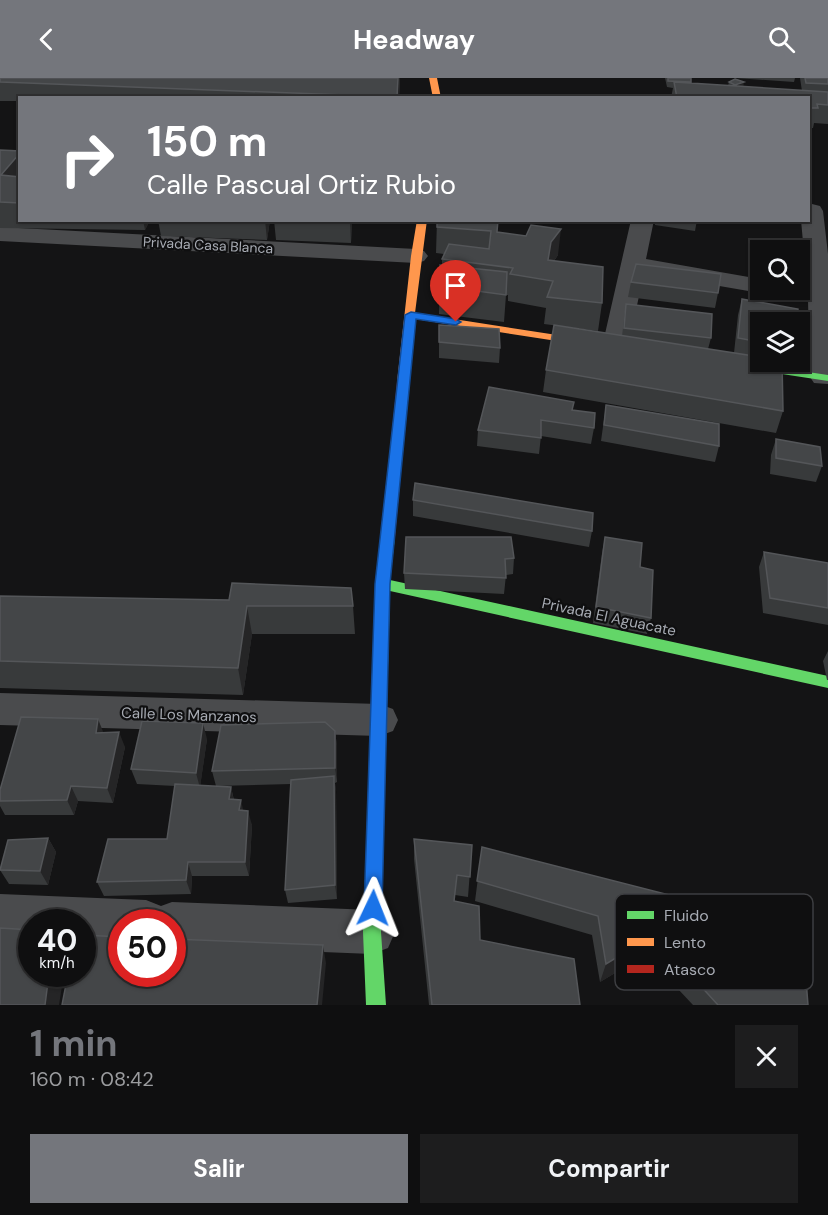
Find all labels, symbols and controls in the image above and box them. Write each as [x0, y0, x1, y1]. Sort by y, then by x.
text: Headway [353, 22, 475, 57]
icon: back [30, 23, 63, 56]
icon: search [765, 23, 798, 56]
text: 150 m [147, 114, 267, 169]
icon: right [48, 120, 126, 198]
text: Calle Pascual Ortiz Rubio [147, 167, 456, 202]
street label: Privada Casa Blanca [142, 233, 274, 257]
map controls [750, 240, 810, 372]
button: search [750, 240, 810, 300]
pin [430, 260, 481, 322]
icon: arrive [439, 269, 472, 302]
button: layers [750, 312, 810, 372]
street label: Privada El Aguacate [540, 593, 678, 641]
street label: Calle Los Manzanos [121, 703, 257, 727]
position arrow [341, 876, 405, 940]
legend [615, 894, 813, 990]
text: Fluido [664, 905, 709, 926]
speed limit sign: 50 [108, 909, 186, 987]
text: 40 [37, 921, 77, 960]
text: Lento [664, 932, 706, 953]
text: km/h [39, 953, 75, 973]
text: Atasco [664, 959, 716, 980]
text: 1 min [30, 1020, 118, 1067]
button: close [735, 1025, 798, 1088]
text: 160 m · 08:42 [30, 1066, 154, 1092]
button: Salir [30, 1134, 408, 1203]
button: Compartir [420, 1134, 798, 1203]

